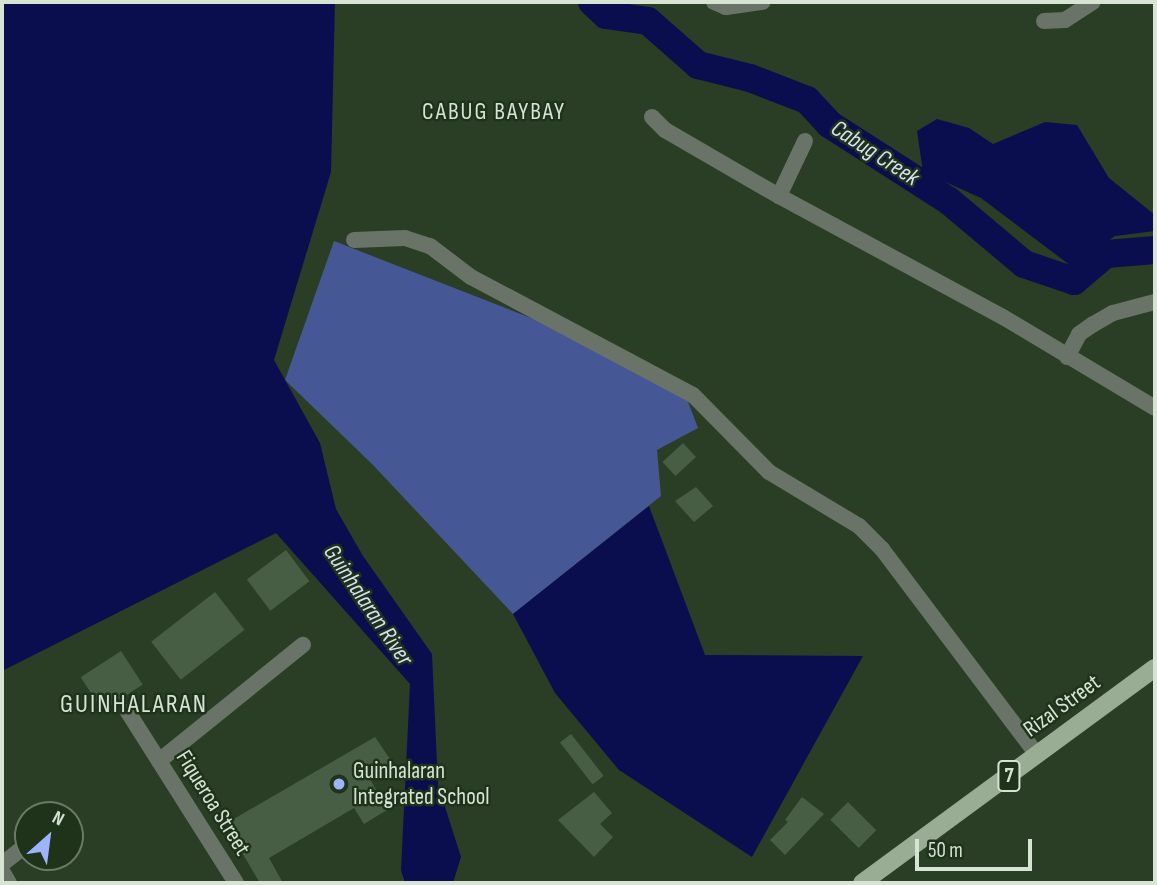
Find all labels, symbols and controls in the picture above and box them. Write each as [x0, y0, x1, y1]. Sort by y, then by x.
district label: CABUG BAYBAY [423, 98, 565, 126]
water label: Cabug Creek [825, 114, 925, 192]
water label: Guinhalaran River [317, 539, 419, 671]
street label: Rizal Street [1018, 669, 1106, 743]
district label: GUINHALARAN [61, 689, 207, 721]
street label: Fiqueroa Street [170, 745, 256, 861]
place label: Guinhalaran Integrated School [353, 757, 490, 811]
road number: 7 [997, 758, 1021, 794]
marker: Guinhalaran Integrated School [331, 776, 347, 792]
north arrow [14, 801, 84, 871]
text: N [48, 806, 68, 831]
scale bar [919, 826, 1036, 870]
text: 50 m [928, 838, 963, 863]

